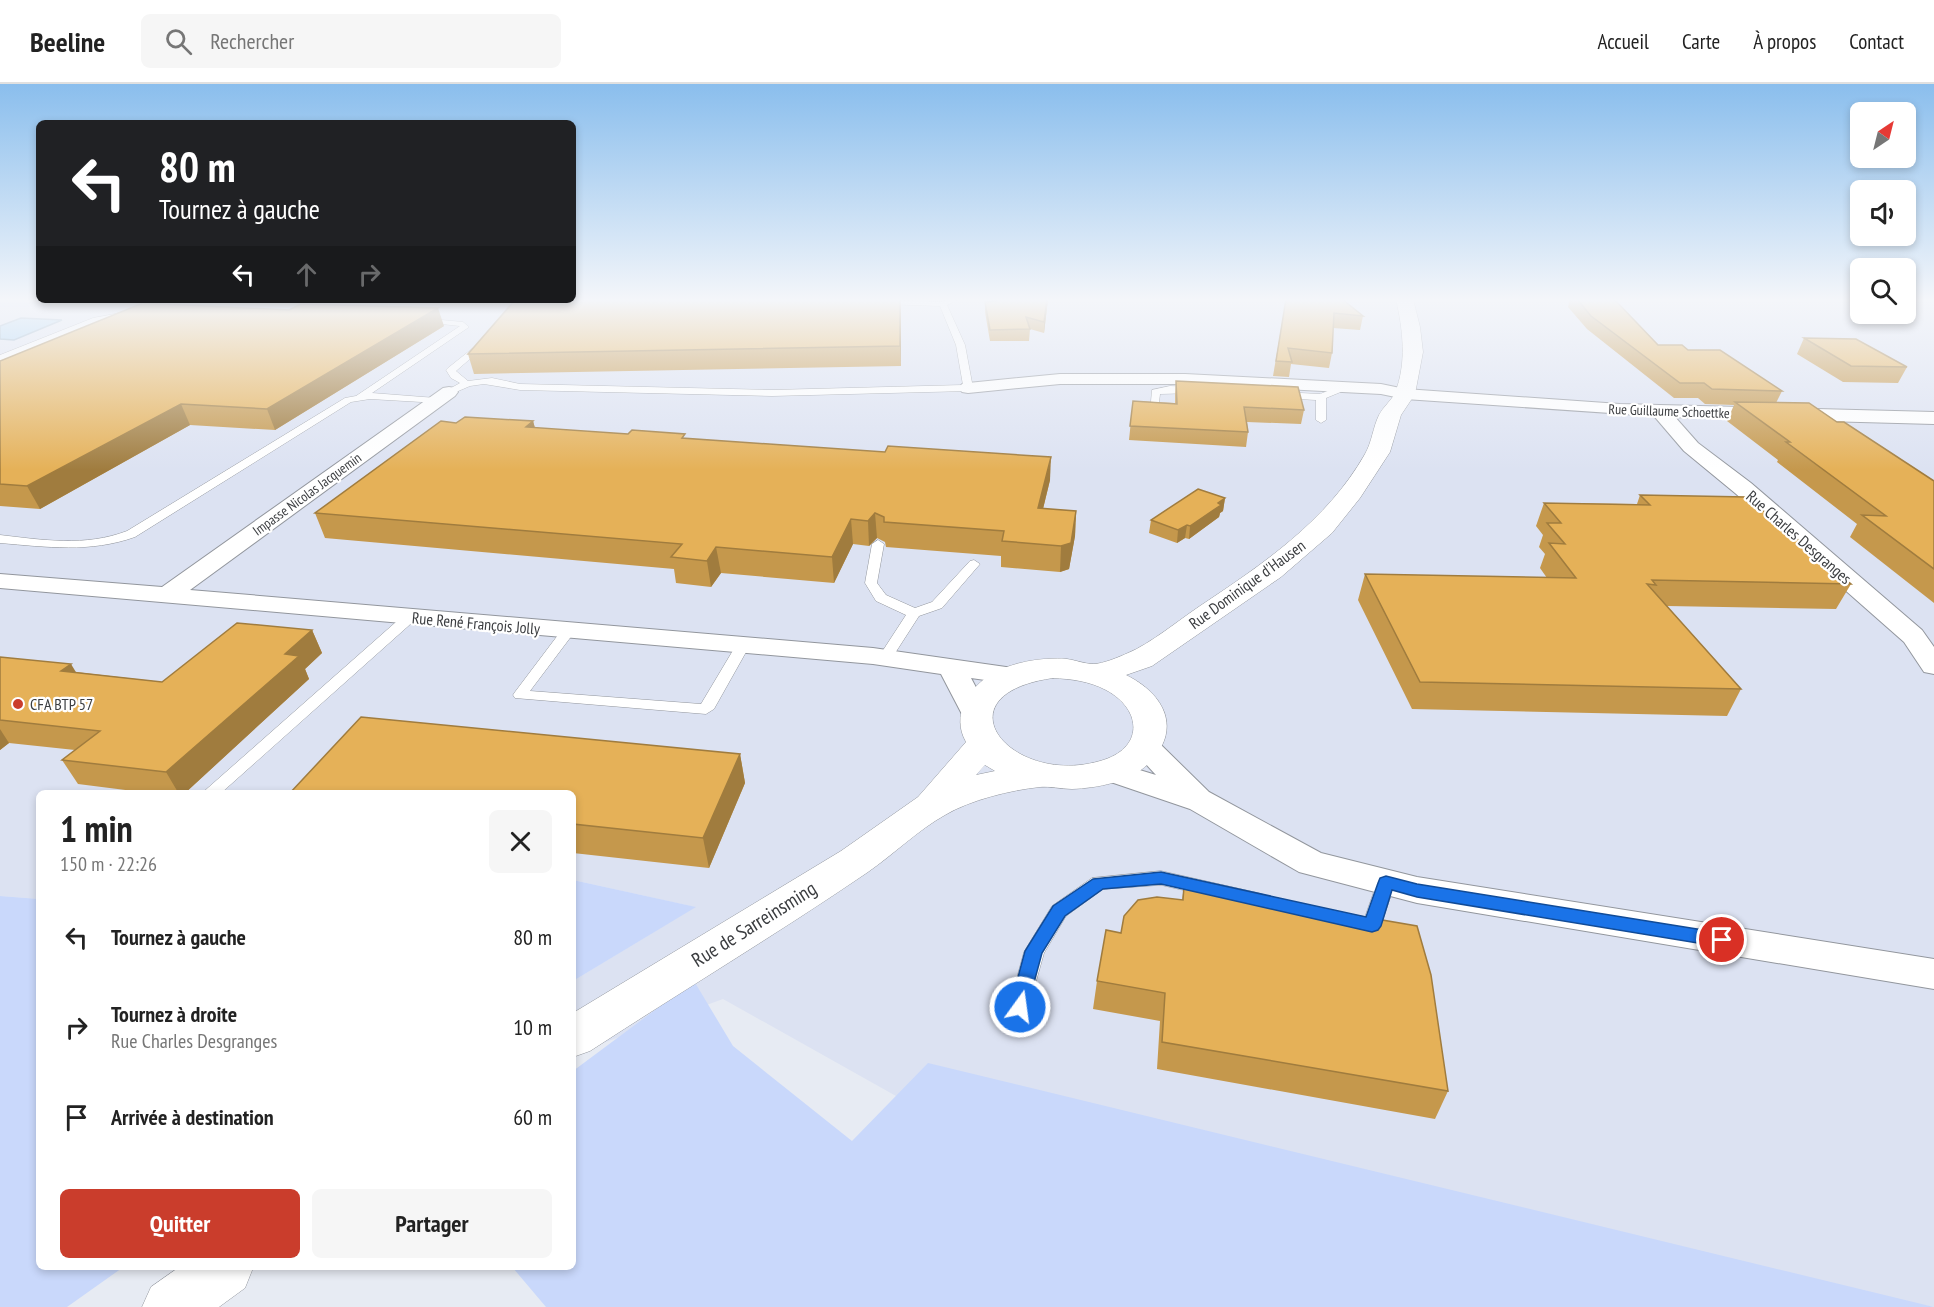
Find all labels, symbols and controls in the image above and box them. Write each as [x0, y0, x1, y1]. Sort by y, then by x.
search box [141, 14, 561, 68]
text: Beeline [30, 23, 105, 60]
icon: search [162, 25, 195, 58]
text: Rechercher [210, 27, 294, 55]
text: Accueil [1597, 28, 1649, 55]
text: Carte [1682, 28, 1720, 55]
text: À propos [1753, 28, 1816, 55]
text: Contact [1849, 28, 1904, 55]
north arrow [1850, 102, 1916, 168]
map controls [1850, 102, 1916, 324]
text: 80 m [159, 139, 236, 194]
icon: left [60, 144, 138, 222]
button: sound [1850, 180, 1916, 246]
text: Tournez à gauche [159, 192, 320, 226]
icon: left [227, 258, 260, 291]
icon: ahead [290, 258, 323, 291]
icon: right [353, 258, 386, 291]
button: search [1850, 258, 1916, 324]
street label: Rue Guillaume Schoettke [1608, 400, 1730, 422]
street label: Impasse Nicolas Jacquemin [249, 448, 365, 540]
street label: Rue Charles Desgranges [1742, 486, 1856, 588]
street label: Rue Dominique d'Hausen [1185, 535, 1309, 633]
street label: Rue René François Jolly [411, 607, 541, 639]
place label: CFA BTP 57 [30, 694, 93, 714]
marker: CFA BTP 57 [11, 697, 25, 711]
text: 1 min [60, 805, 133, 852]
button: close [489, 810, 552, 873]
text: 150 m · 22:26 [60, 851, 157, 877]
street label: Rue de Sarreinsming [687, 875, 821, 973]
pin [1696, 914, 1747, 965]
icon: left [60, 921, 93, 954]
text: Tournez à gauche [111, 923, 246, 951]
text: 80 m [513, 923, 552, 951]
icon: arrive [1705, 923, 1738, 956]
position arrow [988, 975, 1052, 1039]
text: Tournez à droite [111, 1000, 237, 1028]
icon: right [60, 1011, 93, 1044]
text: 10 m [513, 1013, 552, 1041]
text: Rue Charles Desgranges [111, 1028, 277, 1054]
icon: arrive [60, 1101, 93, 1134]
text: Arrivée à destination [111, 1103, 274, 1131]
text: 60 m [513, 1103, 552, 1131]
button: Quitter [60, 1189, 300, 1258]
button: Partager [312, 1189, 552, 1258]

